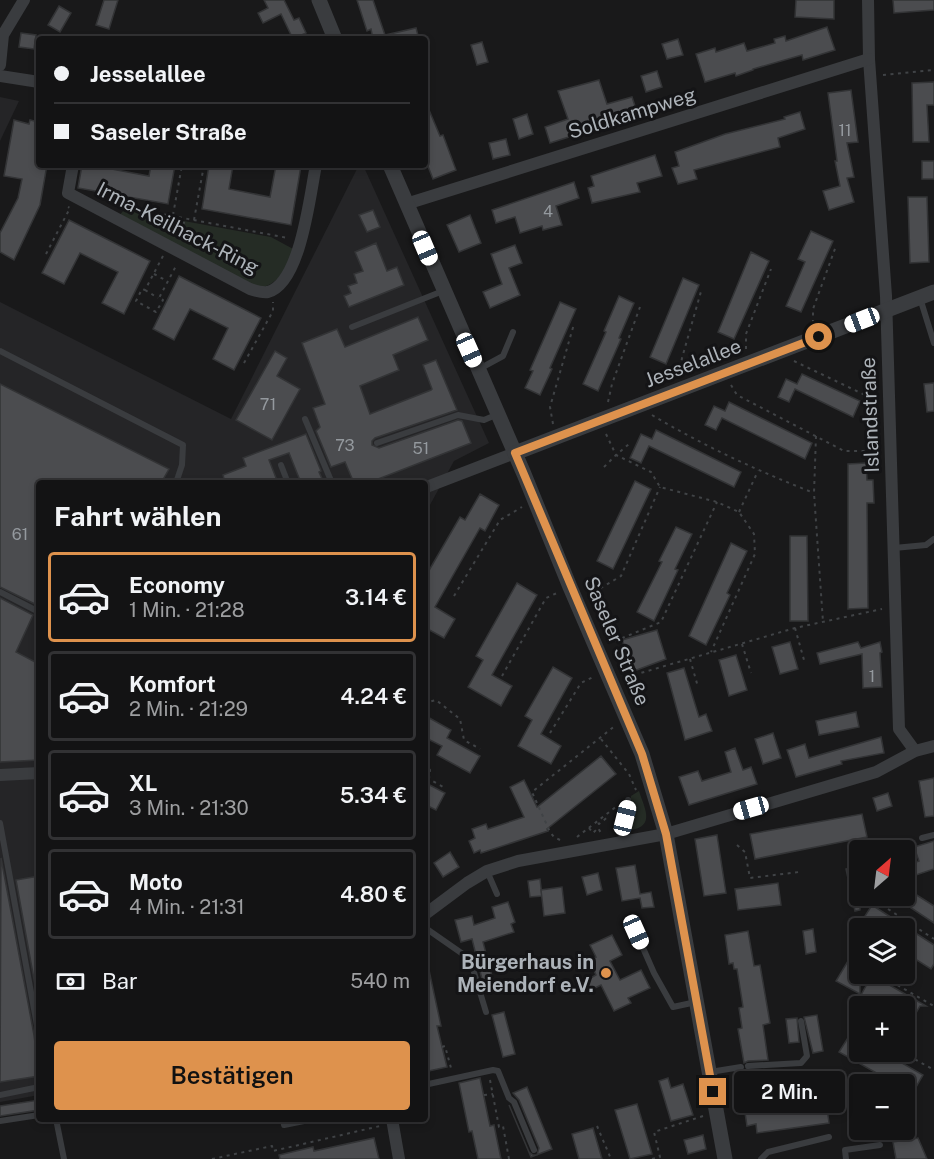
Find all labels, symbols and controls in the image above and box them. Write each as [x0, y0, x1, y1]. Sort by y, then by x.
text: Jesselallee [90, 61, 206, 87]
street label: Soldkampweg [565, 82, 699, 144]
text: Saseler Straße [90, 119, 247, 145]
house number: 11 [838, 121, 852, 140]
street label: Irma-Keilhack-Ring [93, 177, 263, 279]
house number: 4 [543, 202, 553, 221]
car [410, 228, 440, 268]
car [842, 305, 882, 335]
route start [805, 323, 832, 350]
car [453, 330, 485, 370]
street label: Jesselallee [641, 334, 745, 392]
street label: Islandstraße [856, 357, 884, 473]
house number: 71 [260, 395, 276, 414]
house number: 73 [335, 436, 355, 455]
house number: 51 [413, 439, 429, 458]
text: Fahrt wählen [54, 500, 222, 532]
house number: 61 [12, 525, 28, 544]
icon: car [57, 570, 111, 624]
text: Economy [129, 572, 225, 598]
street label: Saseler Straße [579, 573, 655, 709]
text: 3.14 € [345, 584, 407, 610]
text: 1 Min. · 21:28 [129, 598, 245, 622]
house number: 1 [869, 667, 875, 686]
icon: car [57, 669, 111, 723]
text: Komfort [129, 671, 216, 697]
text: 4.24 € [340, 683, 407, 709]
text: 2 Min. · 21:29 [129, 697, 248, 721]
icon: car [57, 768, 111, 822]
text: XL [129, 770, 157, 796]
text: 5.34 € [340, 782, 407, 808]
car [731, 794, 771, 822]
text: 3 Min. · 21:30 [129, 796, 249, 820]
car [612, 798, 638, 838]
north arrow [849, 840, 915, 906]
map controls [849, 840, 915, 1140]
icon: car [57, 867, 111, 921]
text: Moto [129, 869, 183, 895]
text: 4.80 € [340, 881, 407, 907]
text: 4 Min. · 21:31 [129, 895, 245, 919]
car [620, 912, 652, 952]
button: layers [849, 918, 915, 984]
place label: Bürgerhaus in Meiendorf e.V. [457, 950, 594, 997]
icon: cash [54, 965, 87, 998]
marker: Bürgerhaus in Meiendorf e.V. [599, 966, 613, 980]
text: Bar [102, 968, 138, 994]
text: 540 m [350, 969, 410, 993]
button: + [849, 996, 915, 1062]
button: Bestätigen [54, 1041, 410, 1110]
callout: 2 Min. [734, 1071, 845, 1113]
button: − [849, 1074, 915, 1140]
route end [699, 1078, 726, 1105]
text: 2 Min. [761, 1080, 818, 1104]

